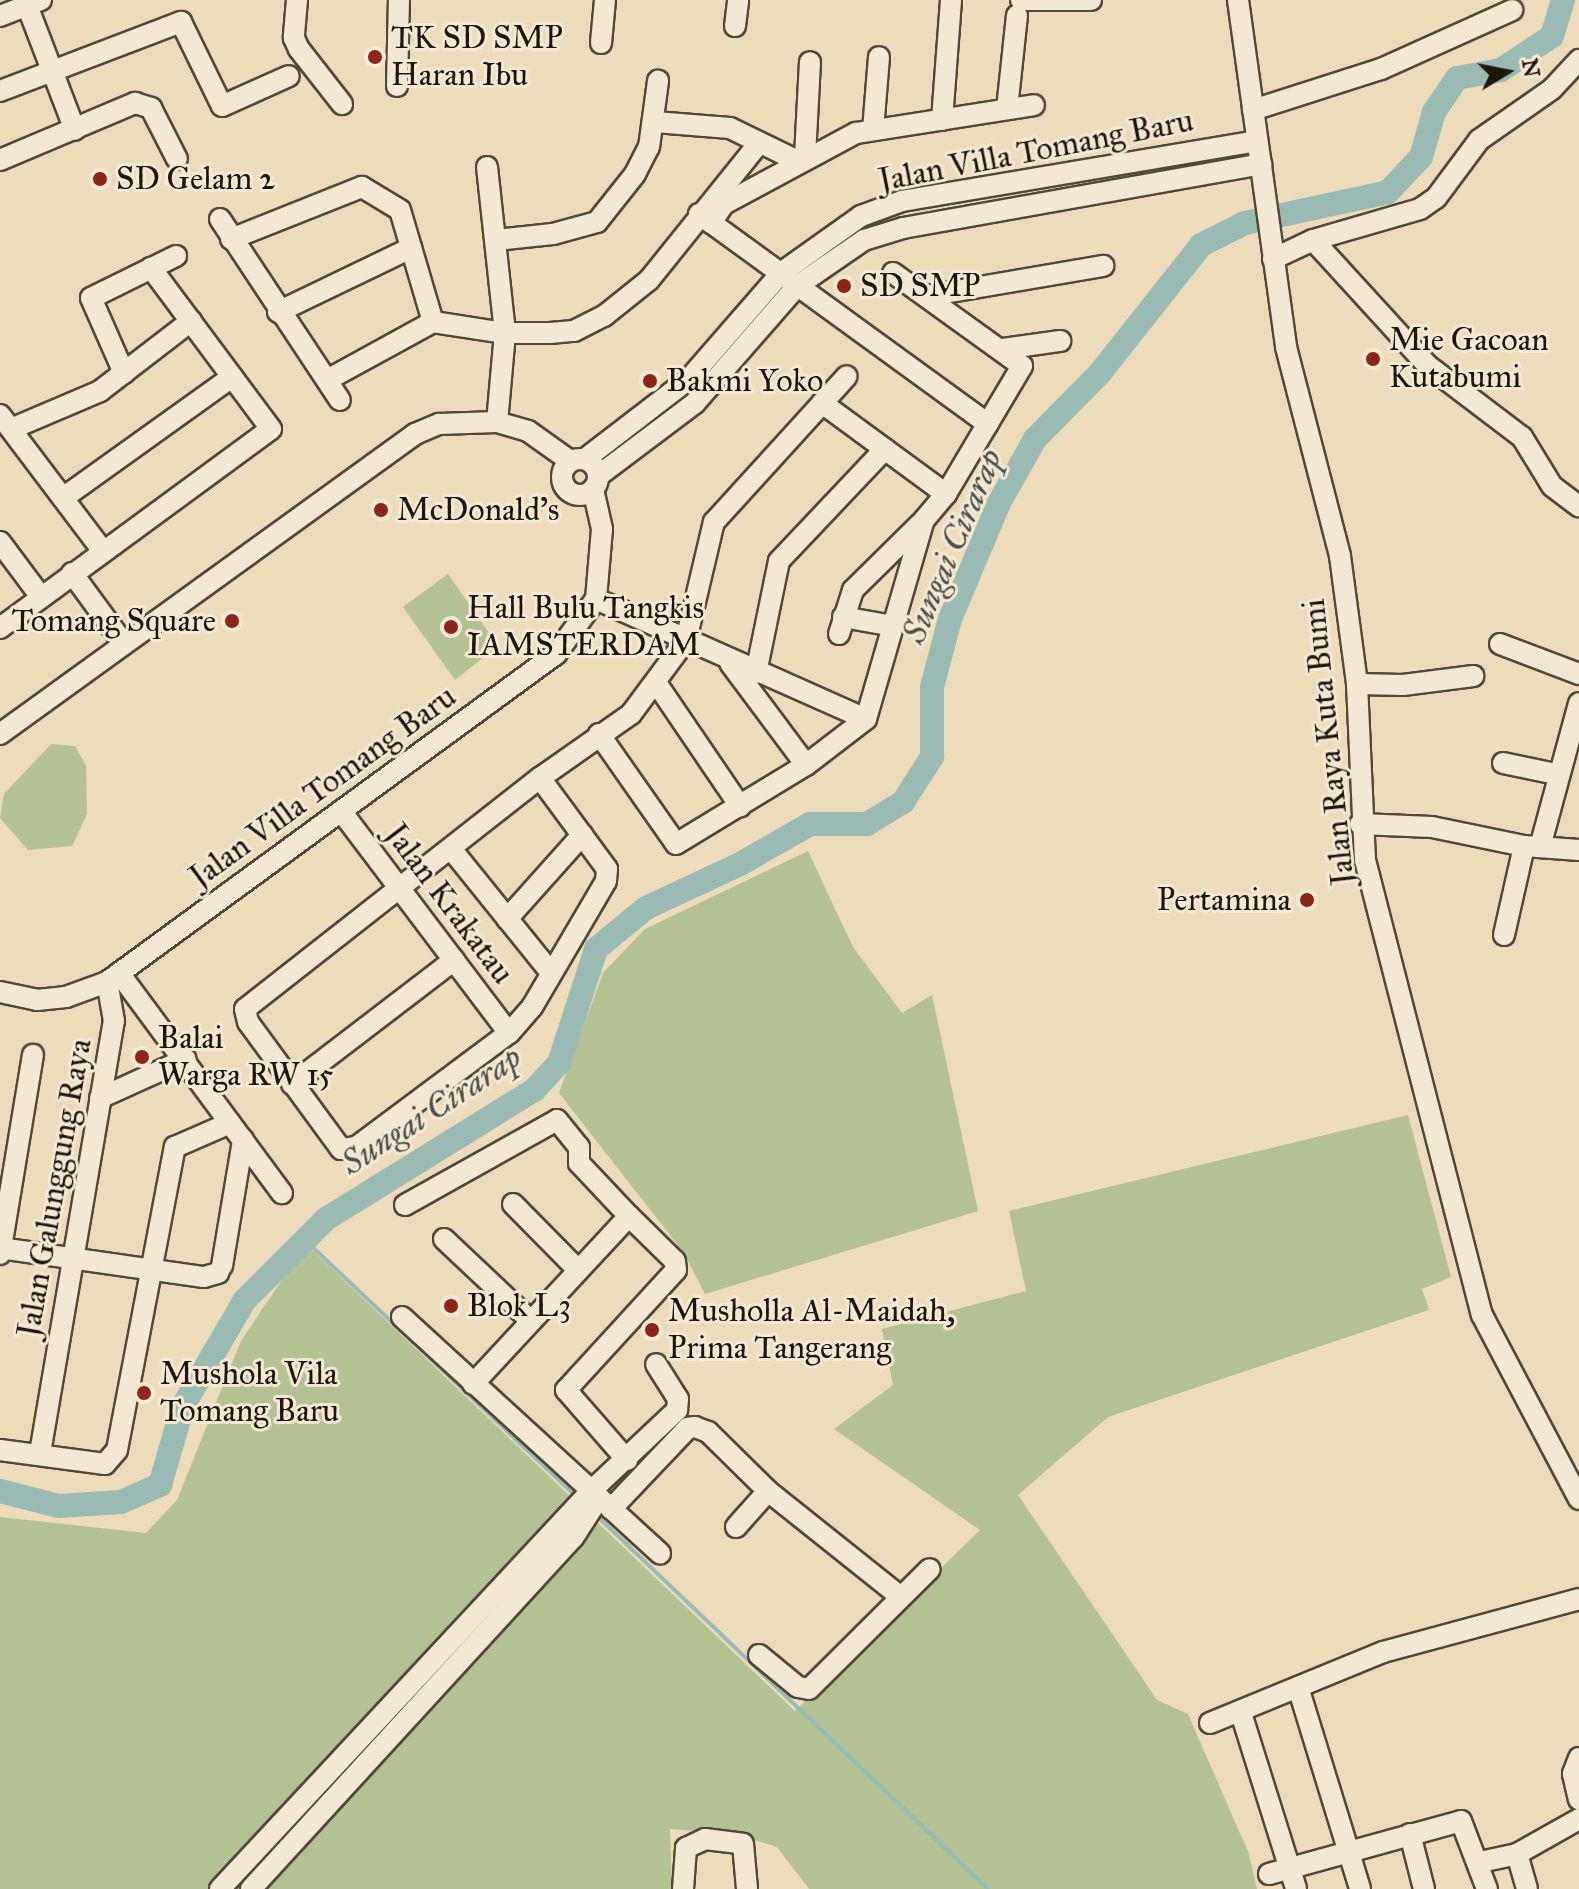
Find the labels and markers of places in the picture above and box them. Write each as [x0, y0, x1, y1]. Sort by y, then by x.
place label: TK SD SMP Haran Ibu [391, 20, 563, 95]
marker: TK SD SMP Haran Ibu [366, 48, 384, 66]
place label: SD Gelam 2 [116, 160, 275, 198]
marker: SD Gelam 2 [91, 170, 109, 188]
place label: SD SMP [860, 267, 980, 305]
marker: SD SMP [835, 277, 853, 295]
place label: Mie Gacoan Kutabumi [1389, 322, 1548, 397]
marker: Mie Gacoan Kutabumi [1364, 350, 1382, 368]
place label: Bakmi Yoko [666, 362, 823, 400]
marker: Bakmi Yoko [641, 372, 659, 390]
place label: McDonald's [397, 491, 560, 529]
marker: McDonald's [372, 501, 390, 519]
place label: Hall Bulu Tangkis IAMSTERDAM [467, 590, 704, 665]
place label: Tomang Square [12, 602, 216, 640]
marker: Tomang Square [223, 612, 241, 630]
marker: Hall Bulu Tangkis IAMSTERDAM [442, 618, 460, 636]
place label: Pertamina [1157, 881, 1291, 919]
marker: Pertamina [1298, 891, 1316, 909]
place label: Balai Warga RW 15 [158, 1020, 333, 1095]
marker: Balai Warga RW 15 [133, 1048, 151, 1066]
place label: Blok L3 [467, 1287, 571, 1325]
place label: Musholla Al-Maidah, Prima Tangerang [668, 1293, 955, 1368]
marker: Blok L3 [442, 1297, 460, 1315]
marker: Musholla Al-Maidah, Prima Tangerang [643, 1321, 661, 1339]
place label: Mushola Vila Tomang Baru [160, 1356, 339, 1431]
marker: Mushola Vila Tomang Baru [135, 1384, 153, 1402]

